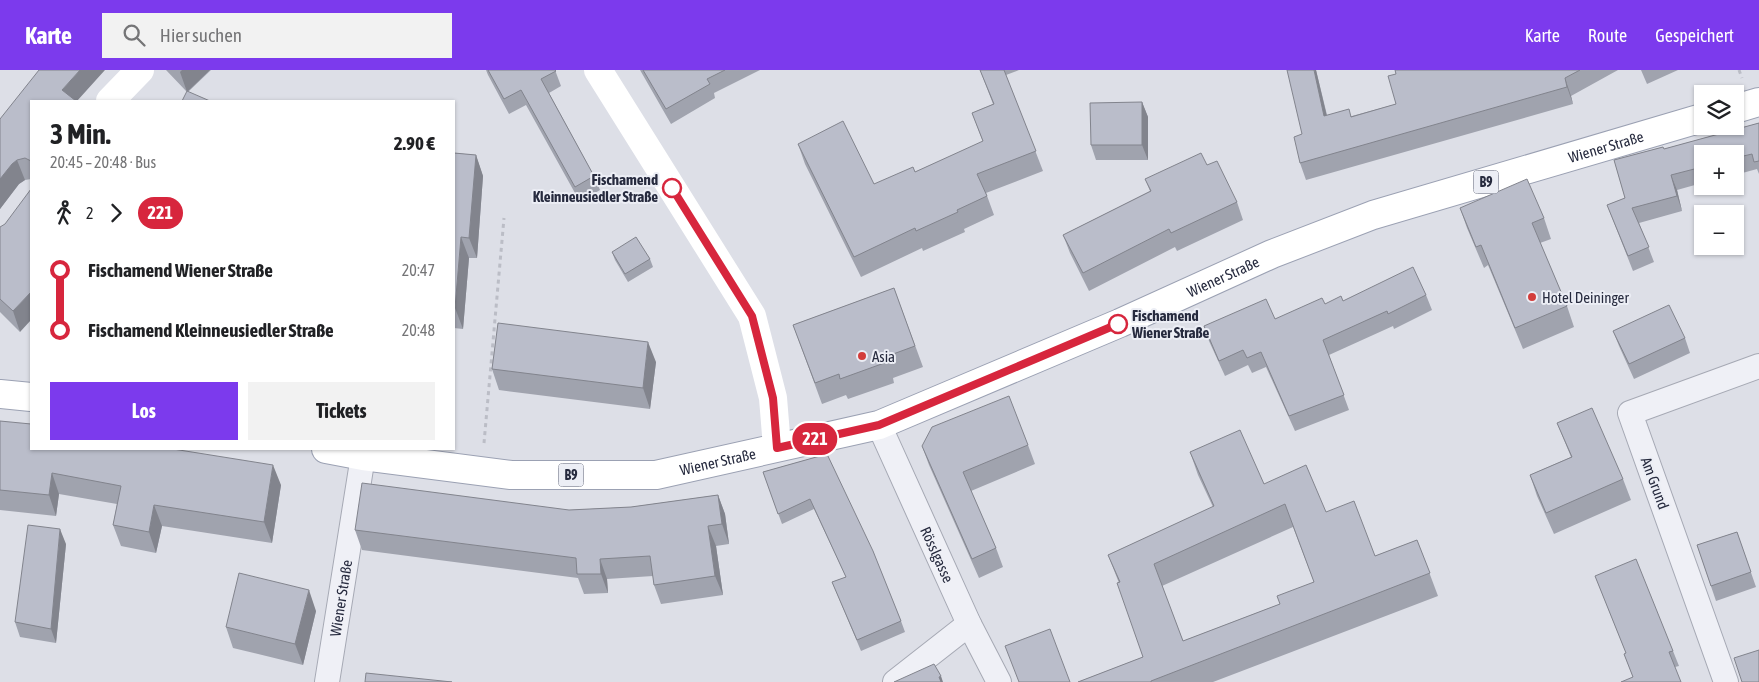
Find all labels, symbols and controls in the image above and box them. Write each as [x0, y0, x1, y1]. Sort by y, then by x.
search box [102, 13, 452, 58]
icon: search [120, 21, 148, 49]
text: Karte [25, 22, 72, 49]
text: Hier suchen [160, 24, 242, 46]
text: Karte [1525, 25, 1560, 46]
text: Route [1588, 25, 1627, 46]
text: Gespeichert [1655, 25, 1734, 46]
map controls [1694, 85, 1744, 255]
button: layers [1694, 85, 1744, 135]
text: 3 Min. [50, 118, 111, 150]
street label: Wiener Straße [1566, 127, 1645, 165]
text: 2.90 € [394, 132, 435, 154]
button: + [1694, 145, 1744, 195]
text: 20:45 – 20:48 · Bus [50, 153, 156, 171]
road number: B9 [1474, 170, 1498, 194]
place label: Fischamend Kleinneusiedler Straße [533, 171, 658, 205]
marker: Fischamend Kleinneusiedler Straße [662, 178, 682, 198]
icon: walk [50, 199, 78, 227]
icon: forward [102, 199, 130, 227]
text: 221 [148, 202, 173, 223]
text: 2 [86, 204, 94, 222]
button: − [1694, 205, 1744, 255]
street label: Wiener Straße [1184, 253, 1262, 300]
text: Fischamend Wiener Straße [88, 259, 273, 281]
text: 20:47 [402, 261, 435, 279]
place label: Hotel Deininger [1542, 289, 1629, 306]
marker: Hotel Deininger [1526, 291, 1538, 303]
place label: Fischamend Wiener Straße [1131, 307, 1209, 341]
marker: Fischamend Wiener Straße [1108, 314, 1128, 334]
text: Fischamend Kleinneusiedler Straße [88, 319, 334, 341]
text: 20:48 [402, 321, 435, 339]
place label: Asia [872, 348, 895, 365]
marker: Asia [856, 350, 868, 362]
button: Los [50, 382, 238, 440]
button: Tickets [248, 382, 435, 440]
line badge: 221 [786, 423, 844, 455]
text: 221 [802, 428, 828, 449]
street label: Wiener Straße [678, 444, 757, 478]
street label: Am Grund [1638, 455, 1672, 511]
road number: B9 [558, 464, 584, 486]
street label: Rösslgasse [918, 524, 958, 585]
street label: Wiener Straße [326, 558, 355, 638]

